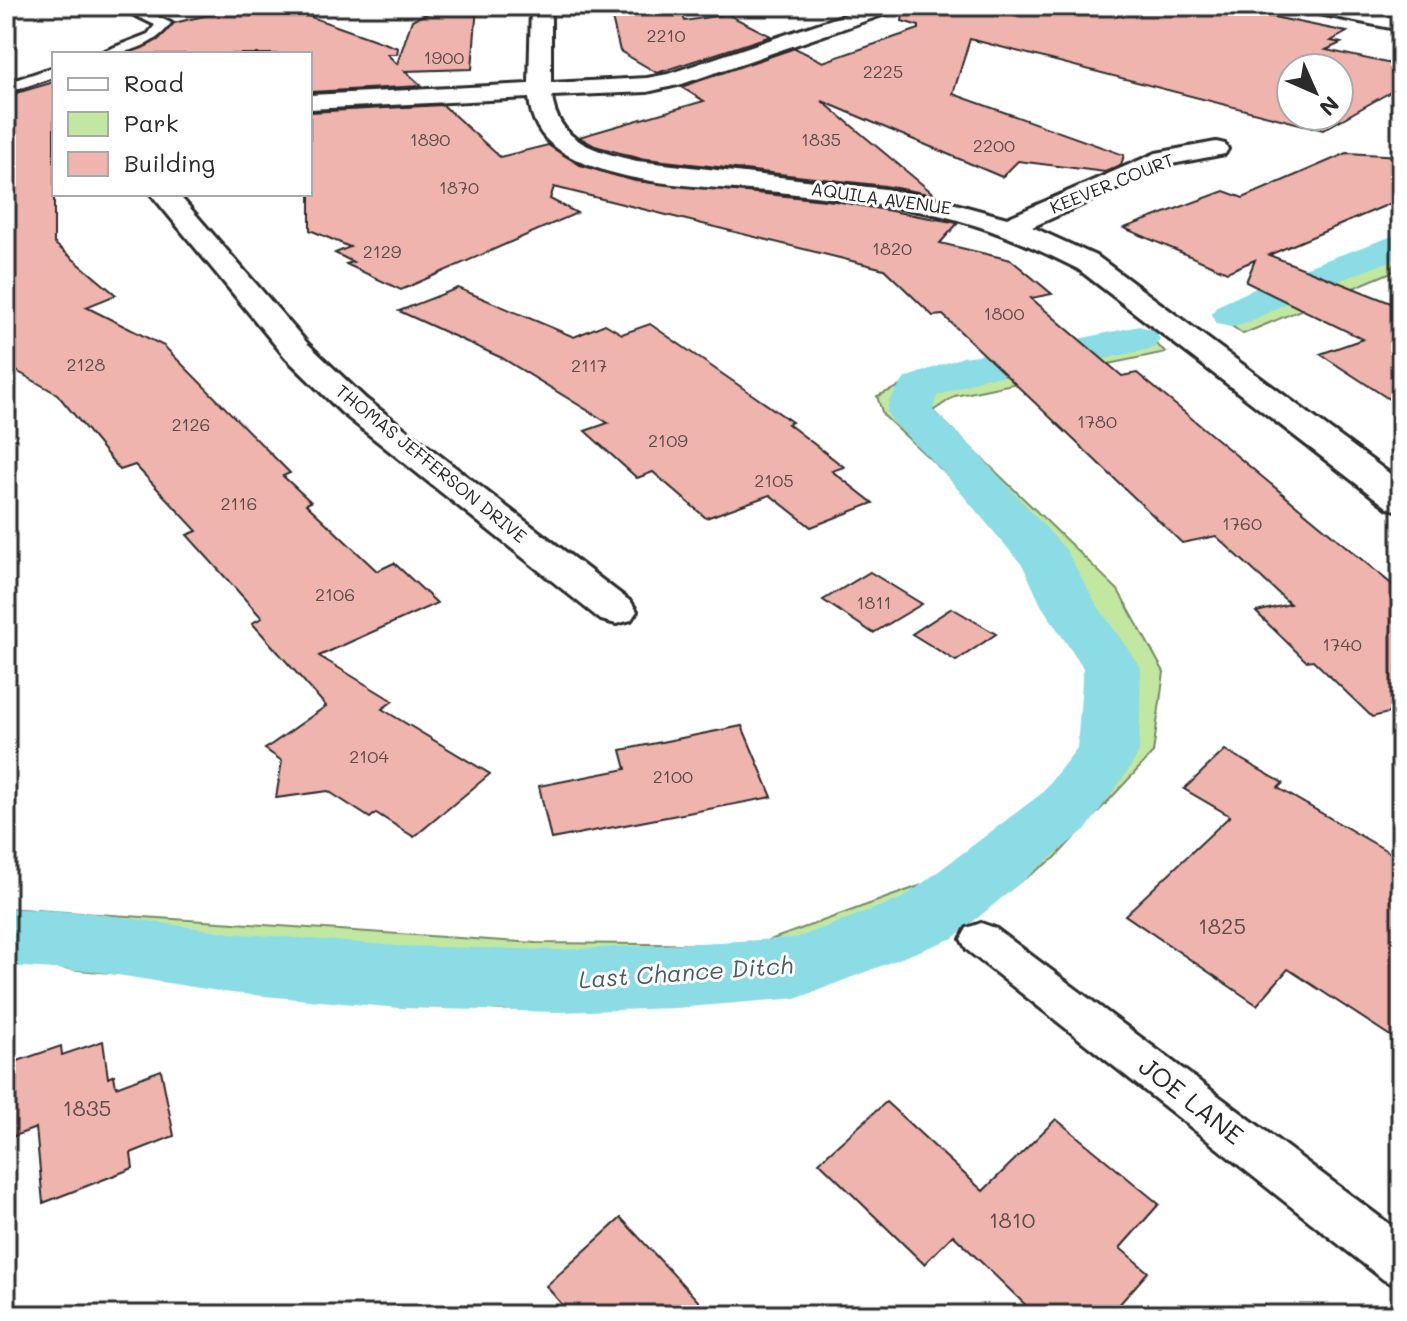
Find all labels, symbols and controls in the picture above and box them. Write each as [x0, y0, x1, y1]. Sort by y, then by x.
house number: 2210 [646, 23, 686, 47]
house number: 1900 [424, 45, 464, 69]
legend [52, 52, 312, 196]
north arrow [1275, 52, 1355, 132]
house number: 2225 [863, 59, 903, 83]
text: Road [124, 67, 184, 98]
text: N [1313, 90, 1346, 123]
text: Park [124, 107, 178, 138]
house number: 1890 [410, 127, 450, 151]
house number: 1835 [801, 127, 841, 151]
house number: 2200 [973, 133, 1015, 157]
text: Building [124, 147, 215, 178]
street label: KEEVER COURT [1046, 147, 1177, 219]
house number: 1870 [439, 175, 479, 199]
street label: AQUILA AVENUE [809, 176, 953, 220]
house number: 1820 [872, 236, 912, 260]
house number: 2129 [363, 239, 402, 263]
house number: 1800 [983, 301, 1025, 325]
house number: 2128 [67, 352, 106, 376]
house number: 2117 [571, 353, 607, 377]
street label: THOMAS JEFFERSON DRIVE [331, 379, 532, 548]
house number: 1780 [1077, 409, 1117, 433]
house number: 2126 [172, 412, 210, 436]
house number: 2109 [648, 428, 688, 452]
house number: 2105 [754, 468, 794, 492]
house number: 2116 [221, 491, 258, 515]
house number: 1760 [1222, 511, 1262, 535]
house number: 2106 [315, 582, 355, 606]
house number: 1811 [856, 590, 892, 614]
house number: 1740 [1322, 632, 1362, 656]
house number: 2104 [349, 744, 389, 768]
house number: 2100 [653, 764, 693, 788]
house number: 1825 [1198, 911, 1246, 940]
water label: Last Chance Ditch [578, 949, 794, 994]
street label: JOE LANE [1132, 1049, 1251, 1152]
house number: 1835 [63, 1093, 111, 1122]
house number: 1810 [989, 1205, 1035, 1234]

